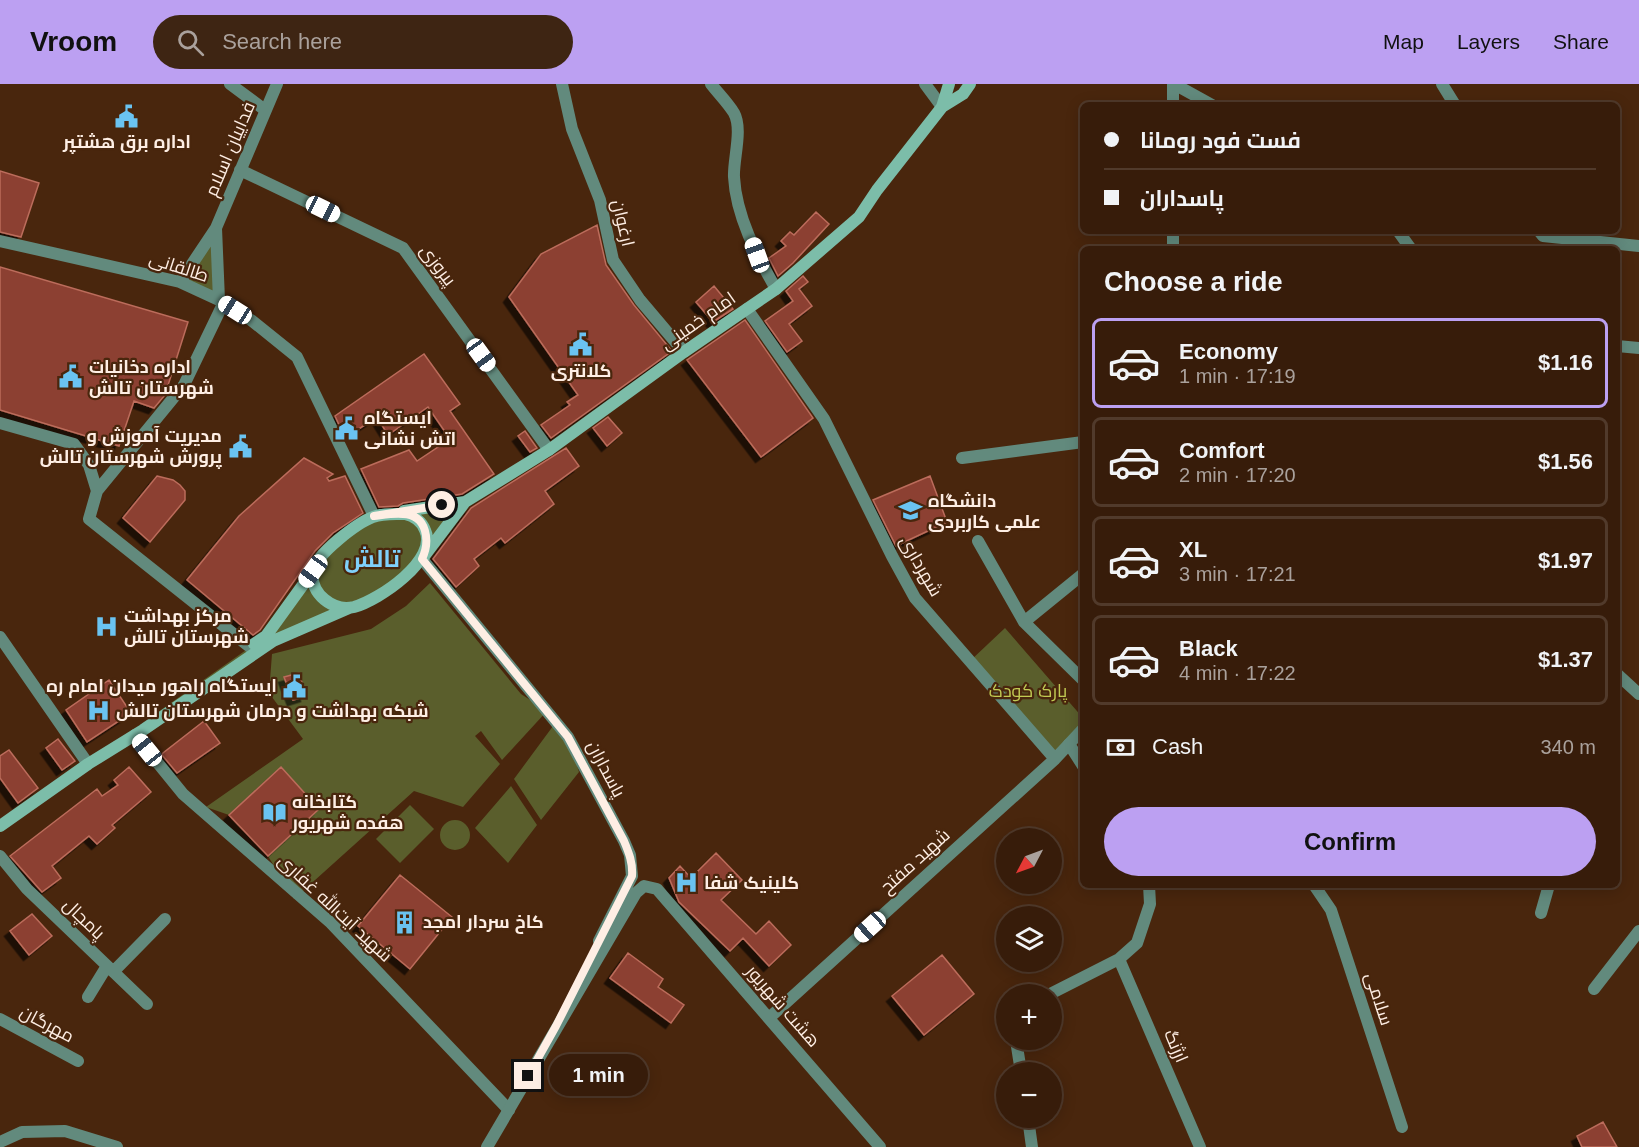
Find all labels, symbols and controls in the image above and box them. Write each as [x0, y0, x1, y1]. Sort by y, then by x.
search box [153, 15, 573, 69]
text: Vroom [30, 26, 117, 57]
icon: search [174, 26, 207, 59]
text: Search here [222, 29, 342, 54]
text: Map [1383, 30, 1424, 53]
text: Layers [1457, 30, 1520, 53]
text: Share [1553, 30, 1609, 53]
street label: فداییان اسلام [201, 99, 261, 200]
public building icon: اداره برق هشتپر [114, 103, 140, 129]
text: فست فود رومانا [1140, 128, 1301, 153]
place label: اداره برق هشتپر [62, 132, 191, 154]
text: پاسداران [1140, 186, 1224, 211]
car [303, 193, 343, 225]
street label: ارغوان [607, 198, 638, 249]
car [742, 235, 772, 275]
street label: پیروزی [415, 241, 460, 291]
street label: طالقانی [147, 248, 211, 287]
text: Choose a ride [1104, 267, 1283, 297]
street label: امام خمینی [657, 288, 740, 356]
car [215, 293, 255, 327]
public building icon: کلانتری [568, 332, 594, 358]
car [463, 335, 499, 375]
icon: car [1107, 336, 1161, 390]
text: Economy [1179, 339, 1278, 364]
text: $1.16 [1538, 350, 1593, 375]
place label: اداره دخانیات شهرستان تالش [89, 357, 214, 399]
place label: کلانتری [551, 361, 611, 382]
public building icon: اداره دخانیات شهرستان تالش [58, 364, 84, 390]
text: 1 min · 17:19 [1179, 365, 1296, 387]
place label: ایستگاه اتش نشانی [364, 408, 456, 450]
public building icon: ایستگاه اتش نشانی [333, 415, 359, 441]
place label: مدیریت آموزش و پرورش شهرستان تالش [40, 426, 222, 469]
public building icon: مدیریت آموزش و پرورش شهرستان تالش [227, 433, 253, 459]
icon: car [1107, 435, 1161, 489]
text: Comfort [1179, 438, 1265, 463]
text: $1.56 [1538, 449, 1593, 474]
text: 2 min · 17:20 [1179, 464, 1296, 486]
route start [428, 491, 455, 518]
place label: دانشگاه علمی کاربردی [928, 491, 1041, 533]
school or university icon: دانشگاه علمی کاربردی [897, 498, 923, 524]
street label: شهرداری [895, 532, 946, 600]
icon: car [1107, 534, 1161, 588]
text: XL [1179, 537, 1207, 562]
district label: تالش [344, 545, 401, 573]
text: $1.97 [1538, 548, 1593, 573]
car [295, 551, 331, 591]
text: 3 min · 17:21 [1179, 563, 1296, 585]
place label: مرکز بهداشت شهرستان تالش [124, 606, 249, 648]
hospital icon: مرکز بهداشت شهرستان تالش [93, 613, 119, 639]
icon: car [1107, 633, 1161, 687]
text: Black [1179, 636, 1238, 661]
text: $1.37 [1538, 647, 1593, 672]
text: 4 min · 17:22 [1179, 662, 1296, 684]
public building icon: ایستگاه راهور میدان امام ره [282, 673, 308, 699]
place label: ایستگاه راهور میدان امام ره [46, 676, 277, 698]
park label: پارک کودک [989, 681, 1067, 703]
hospital icon: شبکه بهداشت و درمان شهرستان تالش [85, 698, 111, 724]
place label: شبکه بهداشت و درمان شهرستان تالش [116, 701, 429, 722]
car [129, 730, 165, 770]
icon: cash [1104, 731, 1137, 764]
text: Cash [1152, 734, 1203, 759]
text: 340 m [1540, 736, 1596, 758]
street label: پاسداران [581, 737, 629, 802]
place label: کتابخانه هفده شهریور [291, 792, 403, 834]
library icon: کتابخانه هفده شهریور [261, 799, 287, 825]
button: Confirm [1104, 807, 1596, 876]
street label: شهید مفتح [876, 825, 955, 899]
north arrow [996, 828, 1062, 894]
map controls [996, 828, 1062, 1128]
street label: شهید آیت‌الله غفاری [273, 849, 397, 967]
hospital icon: کلینیک شفا [673, 870, 699, 896]
place label: کلینیک شفا [704, 873, 799, 893]
street label: پامچال [58, 894, 109, 945]
button: layers [996, 906, 1062, 972]
car [851, 908, 889, 946]
building icon: کاخ سردار امجد [392, 909, 418, 935]
place label: کاخ سردار امجد [423, 912, 544, 934]
street label: هشت شهریور [741, 960, 824, 1052]
street label: سلامی [1360, 970, 1397, 1028]
button: + [996, 984, 1062, 1050]
street label: مهرگان [16, 1001, 77, 1047]
street label: ارژنگ [1159, 1027, 1192, 1066]
callout: 1 min [549, 1055, 648, 1097]
route end [514, 1062, 541, 1089]
button: − [996, 1062, 1062, 1128]
text: 1 min [572, 1064, 625, 1086]

